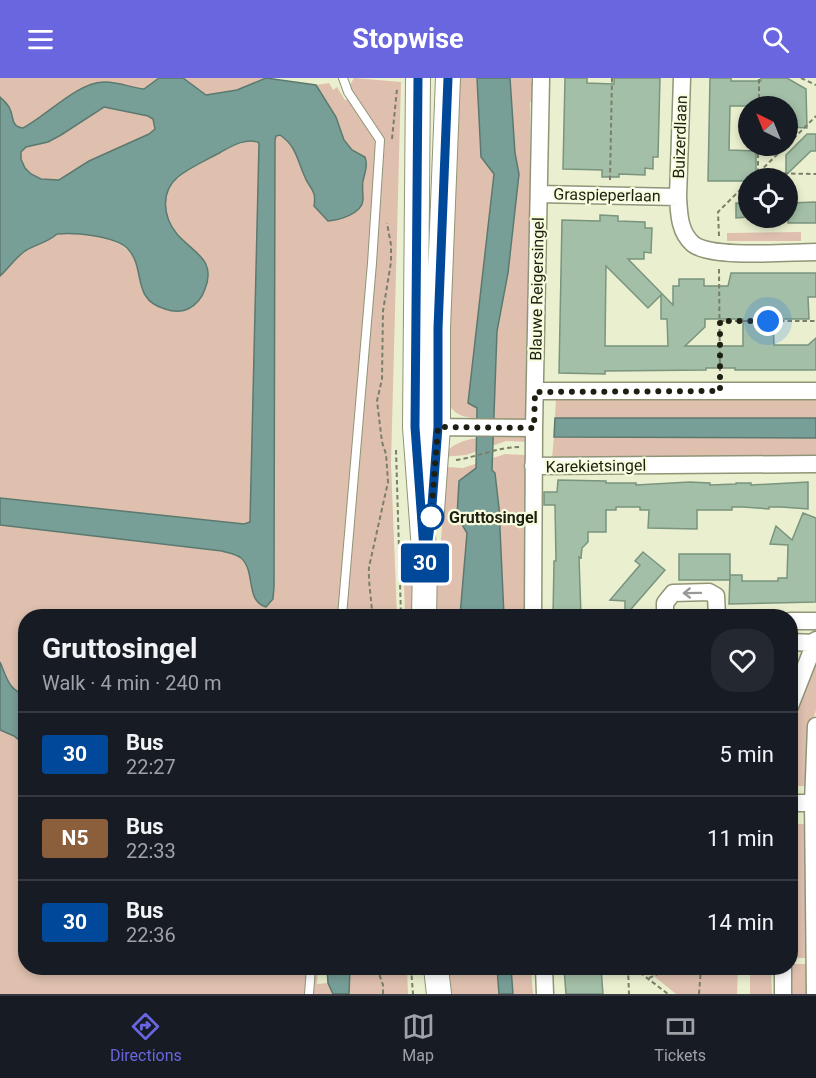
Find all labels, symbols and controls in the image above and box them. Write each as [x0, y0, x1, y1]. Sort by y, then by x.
icon: menu [24, 23, 57, 56]
text: Stopwise [352, 23, 464, 55]
icon: search [759, 23, 792, 56]
street label: Buizerdlaan [669, 95, 691, 179]
north arrow [738, 96, 798, 156]
map controls [738, 96, 798, 228]
button: locate [738, 168, 798, 228]
street label: Graspieperlaan [553, 185, 661, 205]
street label: Blauwe Reigersingel [526, 217, 548, 361]
your location [753, 306, 783, 336]
street label: Karekietsingel [546, 456, 646, 476]
marker: Gruttosingel [418, 504, 444, 530]
place label: Gruttosingel [449, 508, 538, 527]
line badge: 30 [398, 544, 452, 582]
text: 30 [413, 551, 437, 575]
one-way arrow [682, 587, 702, 598]
button: heart [711, 629, 774, 692]
text: Gruttosingel [42, 632, 197, 665]
text: Walk · 4 min · 240 m [42, 671, 221, 695]
text: Bus [126, 730, 164, 755]
text: 30 [63, 742, 87, 766]
text: 5 min [719, 742, 774, 767]
text: 22:27 [126, 755, 176, 779]
text: Bus [126, 814, 164, 839]
text: N5 [62, 826, 88, 850]
text: 11 min [707, 826, 774, 851]
text: 22:33 [126, 839, 176, 863]
text: Bus [126, 898, 164, 923]
text: 30 [63, 910, 87, 934]
text: 14 min [707, 910, 774, 935]
text: 22:36 [126, 923, 176, 947]
tab: Directions [110, 1010, 182, 1065]
tab: Map [402, 1010, 435, 1065]
tab: Tickets [654, 1010, 706, 1065]

